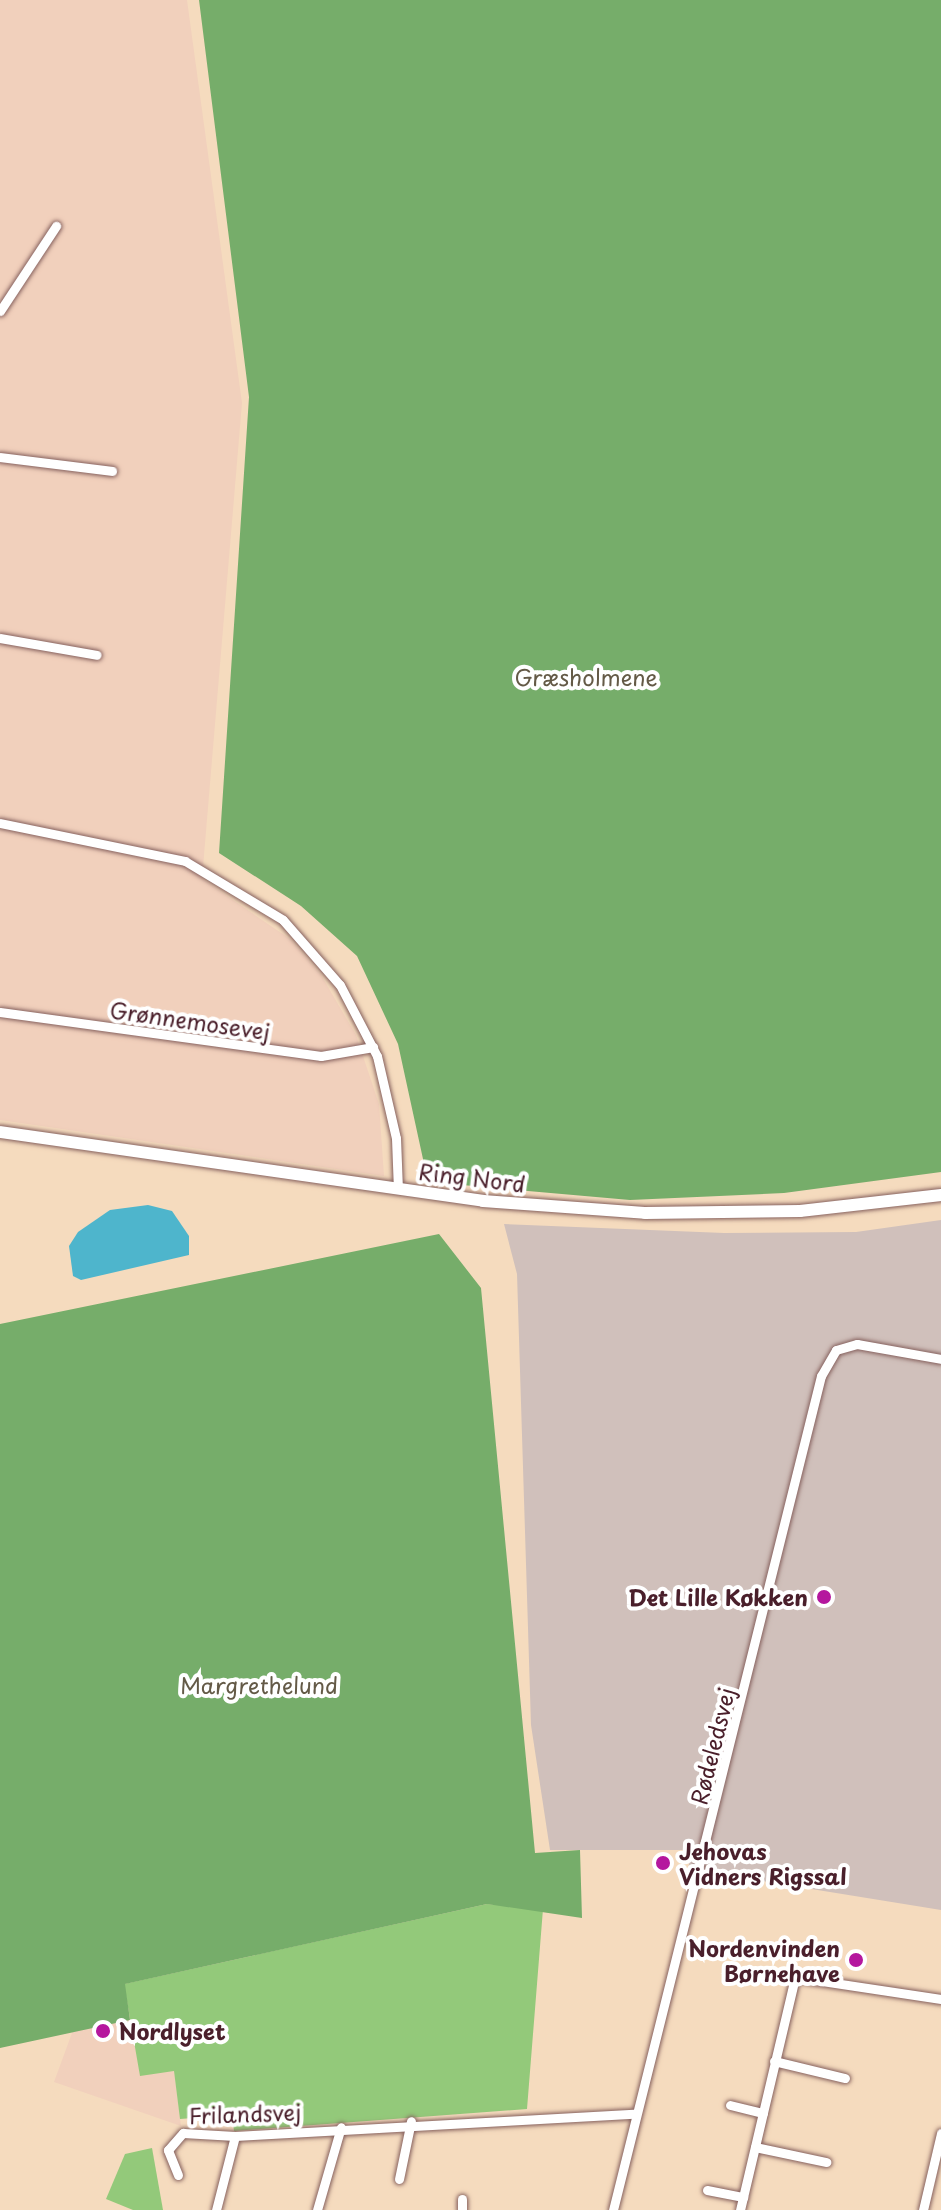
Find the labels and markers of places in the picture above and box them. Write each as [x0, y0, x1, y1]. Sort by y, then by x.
place label: Det Lille Køkken [626, 1584, 808, 1610]
marker: Det Lille Køkken [815, 1588, 833, 1606]
place label: Jehovas Vidners Rigssal [679, 1837, 846, 1888]
marker: Jehovas Vidners Rigssal [654, 1854, 672, 1872]
place label: Nordenvinden Børnehave [688, 1934, 840, 1986]
marker: Nordenvinden Børnehave [847, 1951, 865, 1969]
place label: Nordlyset [119, 2018, 226, 2044]
marker: Nordlyset [94, 2022, 112, 2040]

